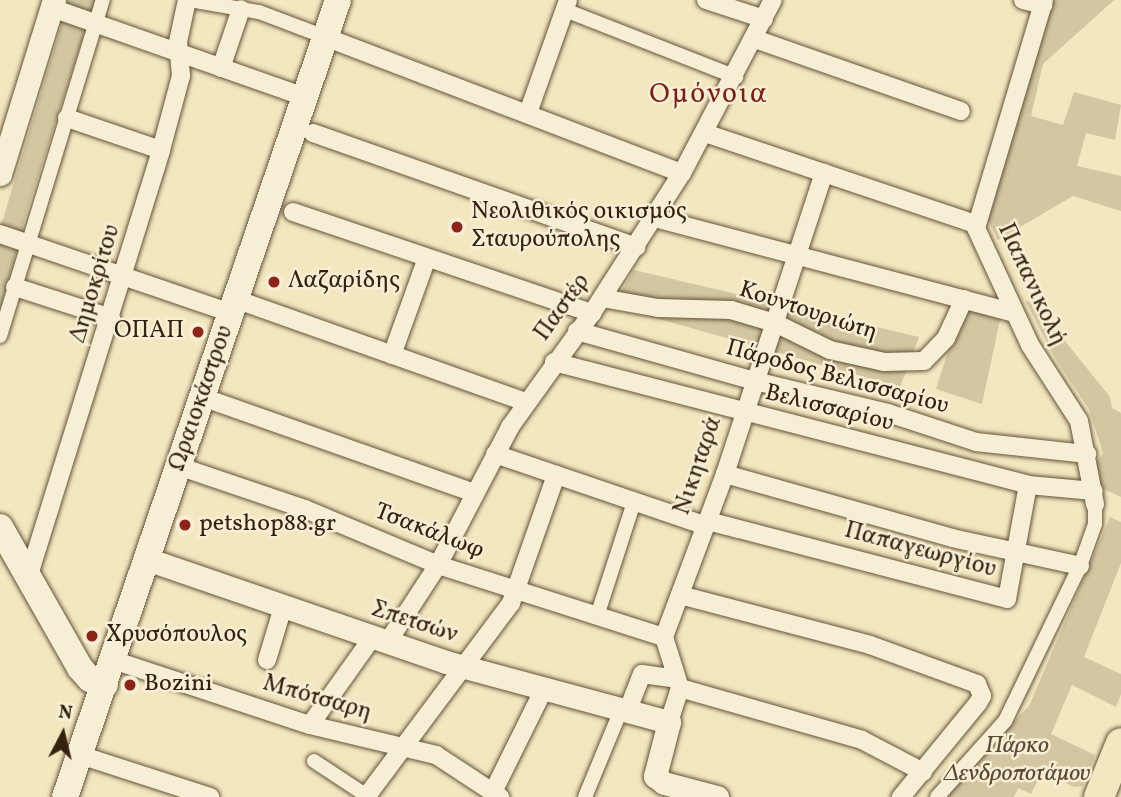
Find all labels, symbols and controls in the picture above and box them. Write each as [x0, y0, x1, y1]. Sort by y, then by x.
district label: Ομόνοια [650, 78, 768, 112]
place label: Νεολιθικός οικισμός Σταυρούπολης [471, 199, 687, 255]
marker: Νεολιθικός οικισμός Σταυρούπολης [449, 219, 465, 235]
street label: Παπανικολή [990, 219, 1072, 351]
street label: Δημοκρίτου [64, 221, 128, 347]
place label: Λαζαρίδης [288, 268, 400, 296]
street label: Παστέρ [529, 269, 597, 347]
marker: Λαζαρίδης [266, 274, 282, 290]
street label: Κουντουριώτη [735, 276, 881, 348]
place label: ΟΠΑΠ [114, 318, 184, 346]
street label: Ωραιοκάστρου [163, 322, 241, 476]
marker: ΟΠΑΠ [190, 324, 206, 340]
street label: Πάροδος Βελισσαρίου [723, 334, 951, 422]
street label: Βελισσαρίου [762, 379, 896, 439]
street label: Νικηταρά [669, 413, 729, 519]
street label: Τσακάλωφ [370, 498, 488, 566]
place label: petshop88.gr [199, 511, 336, 539]
marker: petshop88.gr [177, 517, 193, 533]
street label: Παπαγεωργίου [841, 517, 999, 585]
street label: Σπετσών [367, 596, 461, 650]
place label: Χρυσόπουλος [106, 622, 247, 650]
marker: Χρυσόπουλος [84, 628, 100, 644]
street label: Μπότσαρη [259, 670, 375, 728]
place label: Bozini [144, 671, 213, 699]
marker: Bozini [122, 677, 138, 693]
north arrow [28, 699, 98, 769]
text: N [57, 699, 74, 727]
park label: Πάρκο Δενδροποτάμου [944, 733, 1090, 789]

